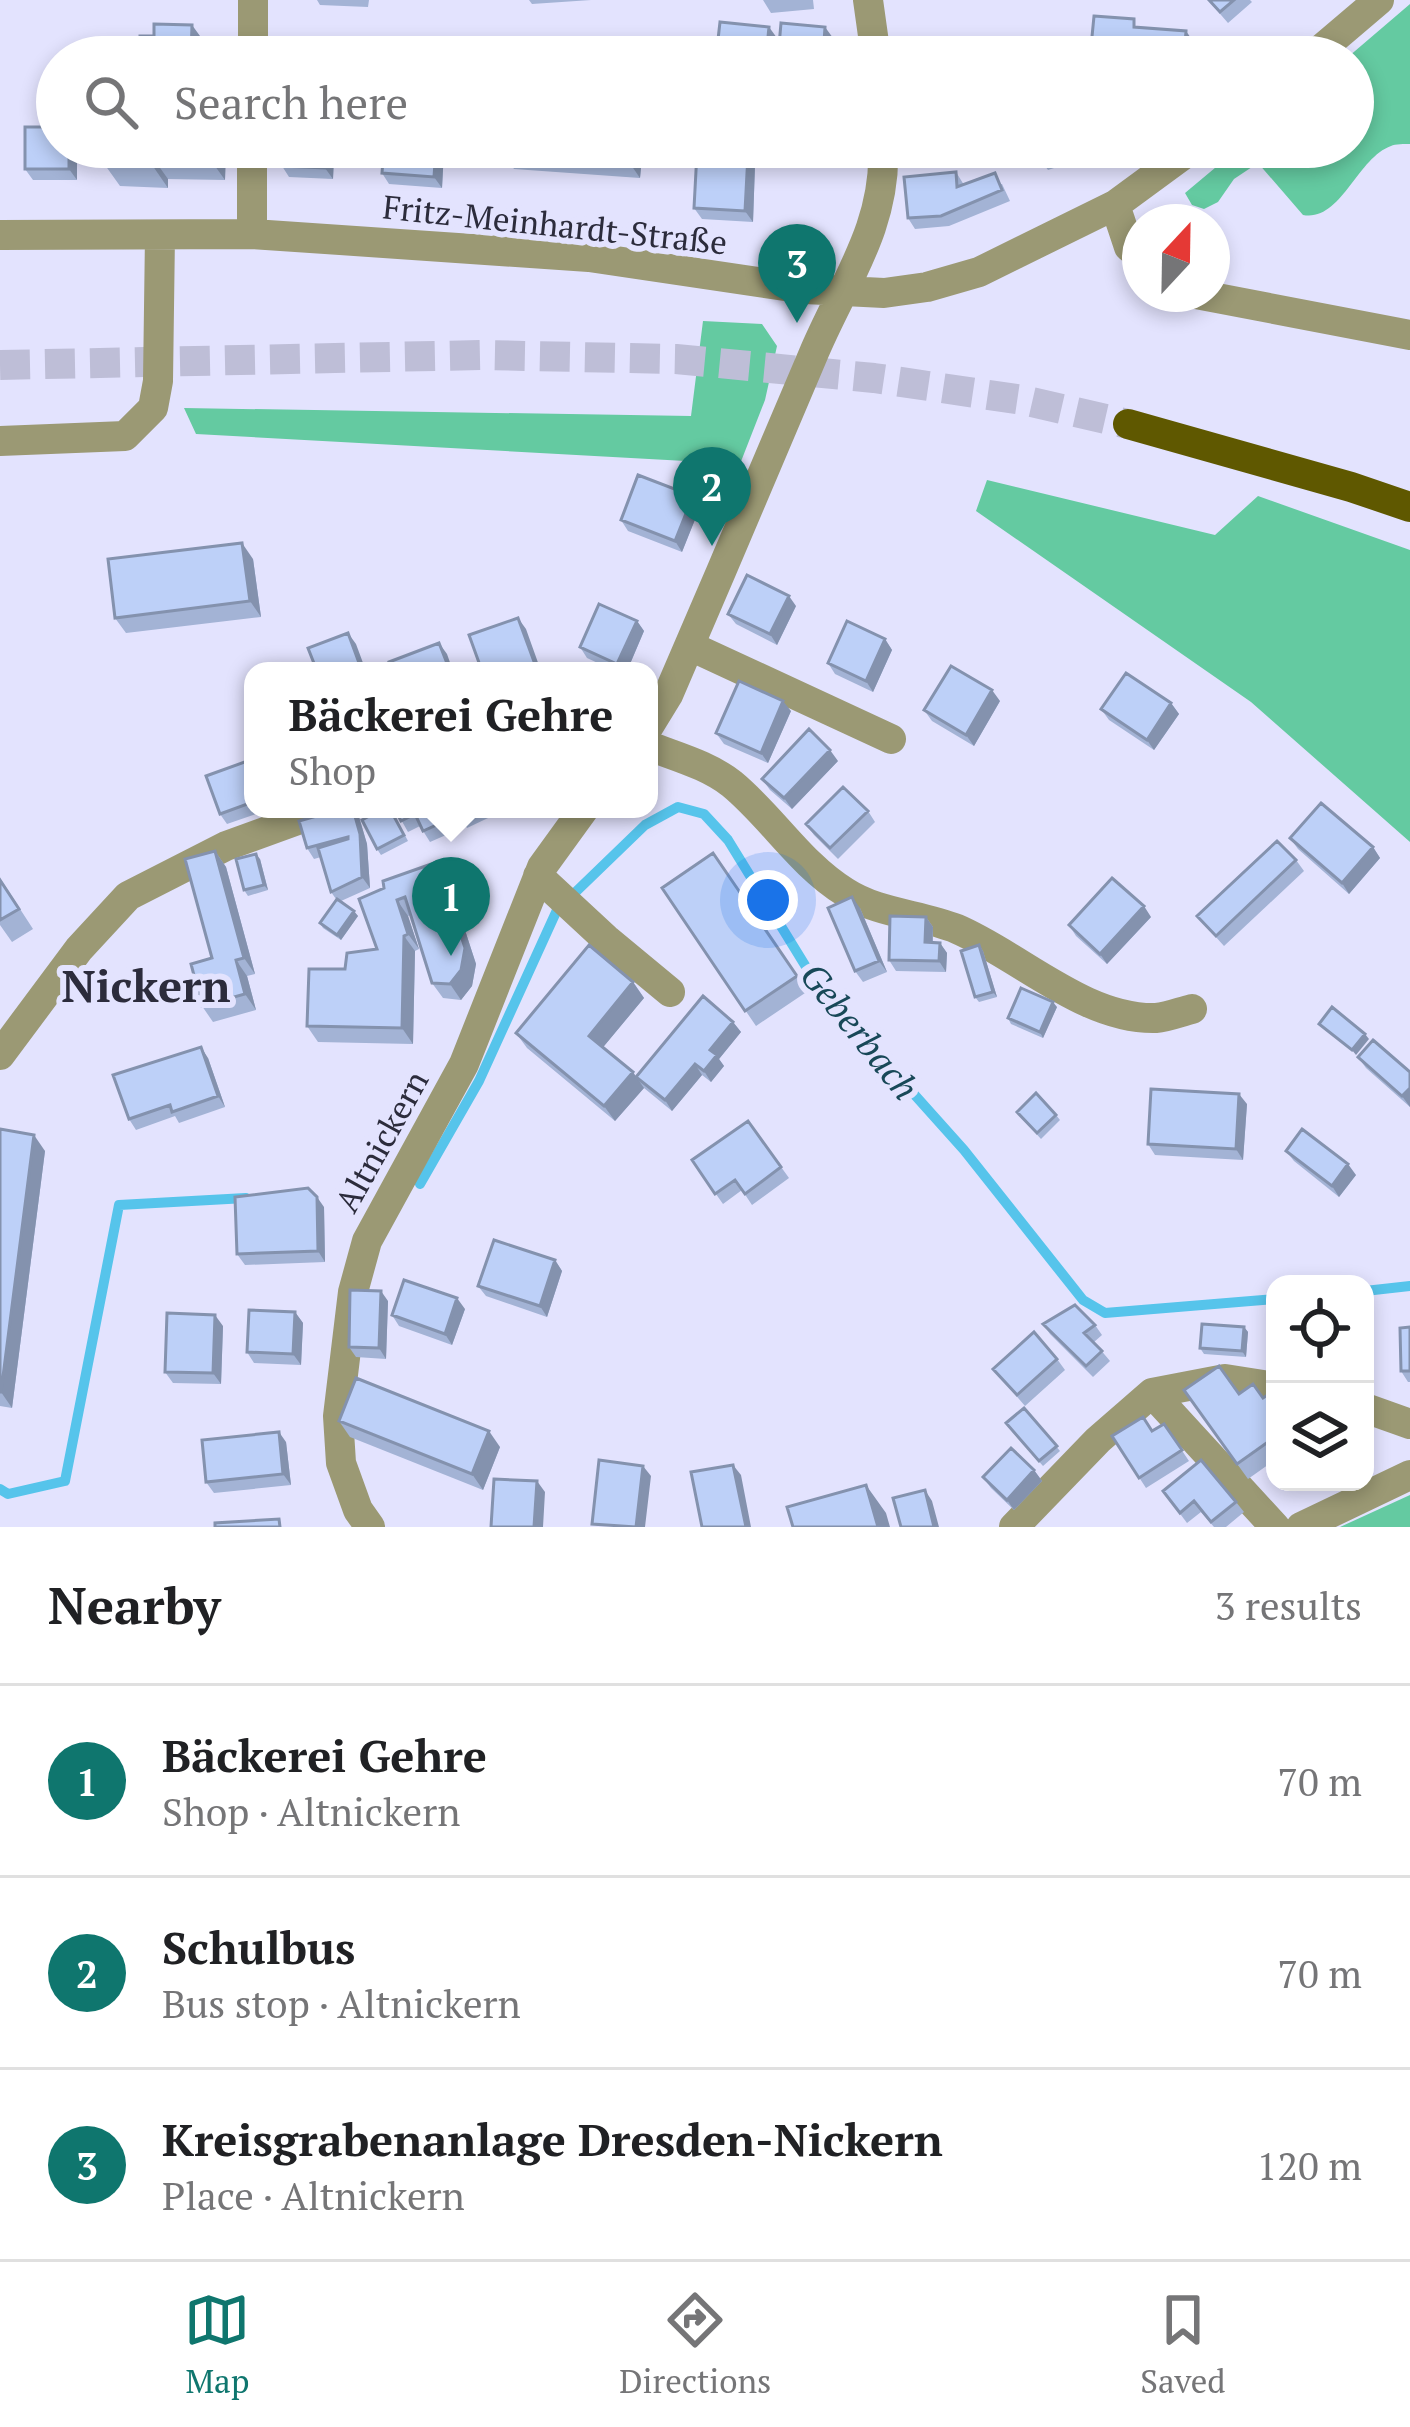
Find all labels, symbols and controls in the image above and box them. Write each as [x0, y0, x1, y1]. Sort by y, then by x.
search box [36, 36, 1374, 168]
icon: search [78, 69, 144, 135]
text: Search here [174, 72, 408, 132]
street label: Fritz-Meinhardt-Straße [381, 185, 729, 263]
north arrow [1122, 204, 1230, 312]
pin: 3 [758, 224, 836, 323]
pin: 2 [673, 447, 751, 546]
popup [244, 662, 658, 818]
text: Bäckerei Gehre [289, 684, 613, 744]
text: Shop [289, 744, 376, 796]
pin: 1 [412, 857, 490, 956]
your location [738, 870, 798, 930]
water label: Geberbach [790, 953, 930, 1109]
district label: Nickern [62, 955, 230, 1015]
street label: Altnickern [325, 1062, 438, 1219]
map controls [1266, 1275, 1374, 1491]
button: locate [1266, 1275, 1374, 1383]
button: layers [1266, 1383, 1374, 1491]
text: Nearby [48, 1571, 221, 1639]
text: 3 results [1215, 1579, 1362, 1631]
text: Bäckerei Gehre [162, 1725, 487, 1785]
text: 1 [76, 1755, 98, 1807]
text: 70 m [1277, 1755, 1362, 1807]
text: Shop · Altnickern [162, 1785, 460, 1837]
text: Schulbus [162, 1917, 355, 1977]
text: 2 [76, 1947, 98, 1999]
text: 70 m [1277, 1947, 1362, 1999]
text: Bus stop · Altnickern [162, 1977, 521, 2029]
text: Kreisgrabenanlage Dresden-Nickern [162, 2109, 943, 2169]
text: 3 [76, 2139, 98, 2191]
text: 120 m [1257, 2139, 1362, 2191]
text: Place · Altnickern [162, 2169, 465, 2221]
tab: Map [184, 2287, 250, 2402]
tab: Directions [619, 2287, 771, 2402]
tab: Saved [1140, 2287, 1226, 2402]

